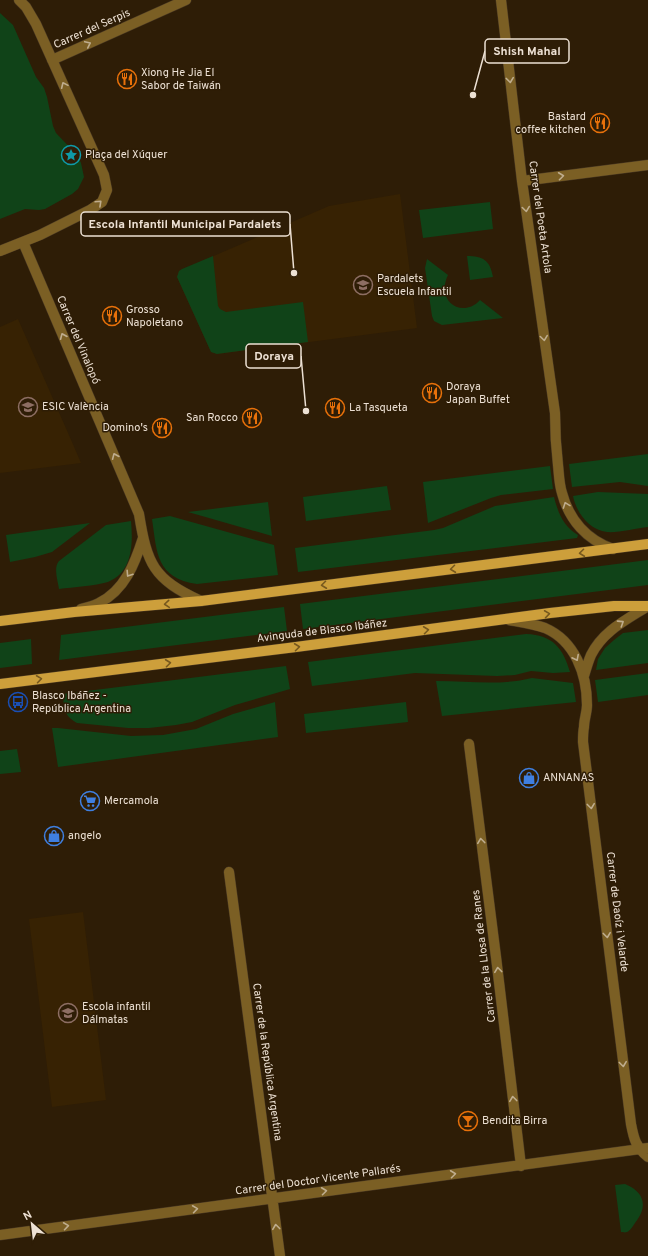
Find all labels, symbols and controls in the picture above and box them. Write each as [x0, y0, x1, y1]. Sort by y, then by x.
street label: Carrer del Serpis [51, 6, 133, 52]
callout: Shish Mahal [485, 39, 569, 63]
one-way arrow [84, 40, 91, 48]
text: Shish Mahal [493, 44, 561, 60]
place label: Xiong He Jia El Sabor de Taiwán [141, 66, 221, 93]
restaurant icon: Xiong He Jia El Sabor de Taiwán [116, 68, 138, 90]
one-way arrow [505, 77, 514, 83]
one-way arrow [61, 81, 69, 89]
place label: Bastard coffee kitchen [515, 110, 586, 137]
restaurant icon: Bastard coffee kitchen [589, 112, 611, 134]
place icon: Plaça del Xúquer [60, 144, 82, 166]
place label: Plaça del Xúquer [85, 148, 168, 162]
street label: Carrer del Poeta Artola [525, 160, 555, 274]
one-way arrow [558, 171, 564, 180]
one-way arrow [94, 200, 101, 207]
one-way arrow [521, 206, 530, 213]
callout: Escola Infantil Municipal Pardalets [81, 212, 290, 236]
text: Escola Infantil Municipal Pardalets [89, 217, 282, 233]
place label: Pardalets Escuela Infantil [377, 272, 452, 299]
school or university icon: Pardalets Escuela Infantil [352, 274, 374, 296]
street label: Carrer del Vinalopó [53, 294, 103, 386]
place label: Grosso Napoletano [126, 303, 183, 330]
restaurant icon: Grosso Napoletano [101, 305, 123, 327]
one-way arrow [60, 333, 68, 340]
one-way arrow [539, 335, 548, 341]
callout: Doraya [246, 344, 301, 368]
text: Doraya [254, 349, 294, 365]
place label: Doraya Japan Buffet [446, 380, 510, 407]
restaurant icon: Doraya Japan Buffet [421, 382, 443, 404]
school or university icon: ESIC València [17, 396, 39, 418]
restaurant icon: La Tasqueta [324, 397, 346, 419]
place label: ESIC València [42, 400, 109, 414]
place label: La Tasqueta [349, 401, 408, 415]
restaurant icon: San Rocco [241, 407, 263, 429]
place label: San Rocco [186, 411, 238, 425]
restaurant icon: Domino's [151, 417, 173, 439]
place label: Domino's [102, 421, 148, 435]
one-way arrow [111, 452, 119, 459]
one-way arrow [562, 502, 571, 509]
one-way arrow [579, 548, 585, 557]
one-way arrow [450, 564, 456, 573]
one-way arrow [126, 570, 134, 577]
one-way arrow [321, 580, 327, 589]
one-way arrow [164, 599, 170, 608]
one-way arrow [544, 610, 550, 619]
street label: Avinguda de Blasco Ibáñez [256, 616, 388, 646]
one-way arrow [617, 620, 624, 628]
one-way arrow [423, 626, 429, 635]
one-way arrow [294, 643, 300, 652]
one-way arrow [571, 653, 579, 661]
one-way arrow [165, 659, 171, 668]
one-way arrow [36, 675, 42, 684]
place label: Blasco Ibáñez - República Argentina [32, 689, 131, 716]
bus stop icon: Blasco Ibáñez - República Argentina [7, 691, 29, 713]
shop icon: ANNANAS [518, 767, 540, 789]
place label: ANNANAS [543, 771, 594, 785]
supermarket icon: Mercamola [79, 790, 101, 812]
place label: Mercamola [104, 794, 159, 808]
one-way arrow [586, 803, 595, 809]
shop icon: angelo [43, 825, 65, 847]
place label: angelo [68, 829, 101, 843]
one-way arrow [477, 838, 486, 844]
street label: Carrer de Daoíz i Velarde [603, 851, 631, 973]
street label: Carrer de la Llosa de Ranes [469, 889, 499, 1023]
one-way arrow [603, 932, 612, 938]
one-way arrow [493, 967, 502, 973]
street label: Carrer de la República Argentina [249, 982, 285, 1142]
place label: Escola infantil Dálmatas [82, 1000, 151, 1027]
school or university icon: Escola infantil Dálmatas [57, 1002, 79, 1024]
one-way arrow [618, 1061, 627, 1067]
one-way arrow [509, 1096, 518, 1102]
bar icon: Bendita Birra [457, 1110, 479, 1132]
place label: Bendita Birra [482, 1114, 547, 1128]
street label: Carrer del Doctor Vicente Pallarés [234, 1161, 402, 1199]
one-way arrow [450, 1170, 456, 1179]
one-way arrow [321, 1187, 327, 1196]
north arrow [12, 1204, 52, 1244]
one-way arrow [192, 1205, 198, 1214]
text: N [21, 1208, 35, 1224]
one-way arrow [63, 1222, 70, 1231]
one-way arrow [272, 1224, 281, 1230]

